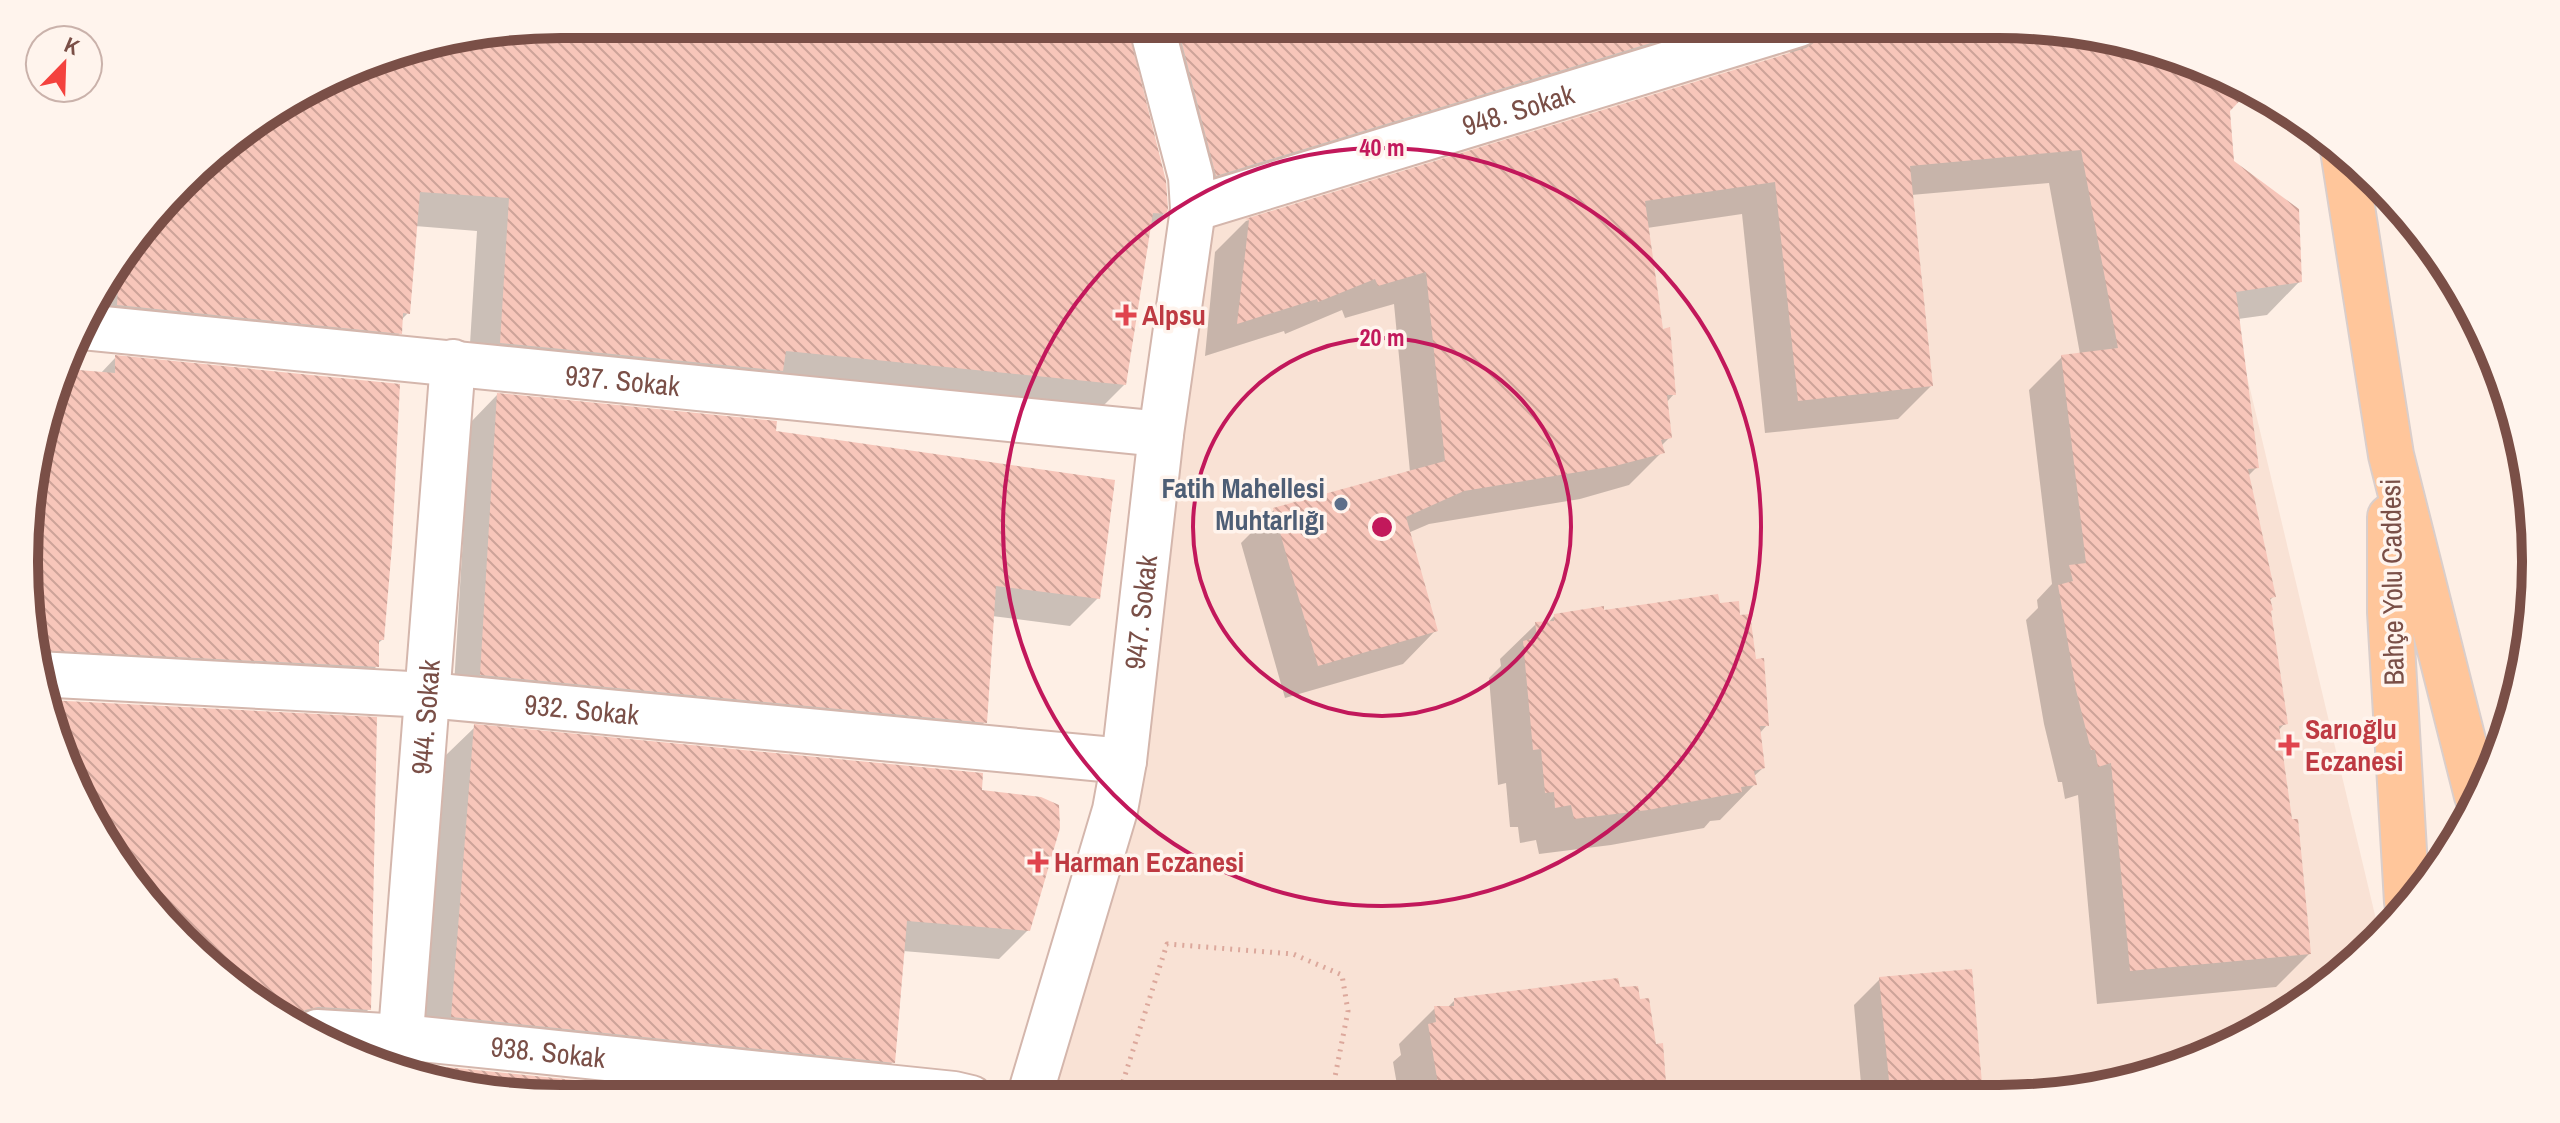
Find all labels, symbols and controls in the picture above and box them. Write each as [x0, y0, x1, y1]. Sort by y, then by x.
north arrow [24, 24, 104, 104]
text: K [60, 29, 84, 62]
street label: 948. Sokak [1458, 75, 1579, 145]
text: 40 m [1360, 131, 1404, 163]
place label: Alpsu [1142, 296, 1206, 334]
marker: Alpsu [1117, 306, 1135, 324]
text: 20 m [1360, 321, 1404, 353]
street label: 937. Sokak [563, 356, 682, 405]
place label: Fatih Mahellesi Muhtarlığı [1162, 469, 1325, 539]
street label: Bahçe Yolu Caddesi [2371, 478, 2413, 686]
marker: Fatih Mahellesi Muhtarlığı [1332, 495, 1350, 513]
centre of rings [1368, 513, 1396, 541]
street label: 947. Sokak [1115, 553, 1166, 672]
street label: 944. Sokak [402, 658, 449, 776]
street label: 932. Sokak [523, 685, 641, 734]
place label: Sarıoğlu Eczanesi [2305, 710, 2403, 780]
marker: Sarıoğlu Eczanesi [2280, 736, 2298, 754]
place label: Harman Eczanesi [1054, 843, 1244, 881]
marker: Harman Eczanesi [1029, 853, 1047, 871]
street label: 938. Sokak [489, 1027, 608, 1077]

